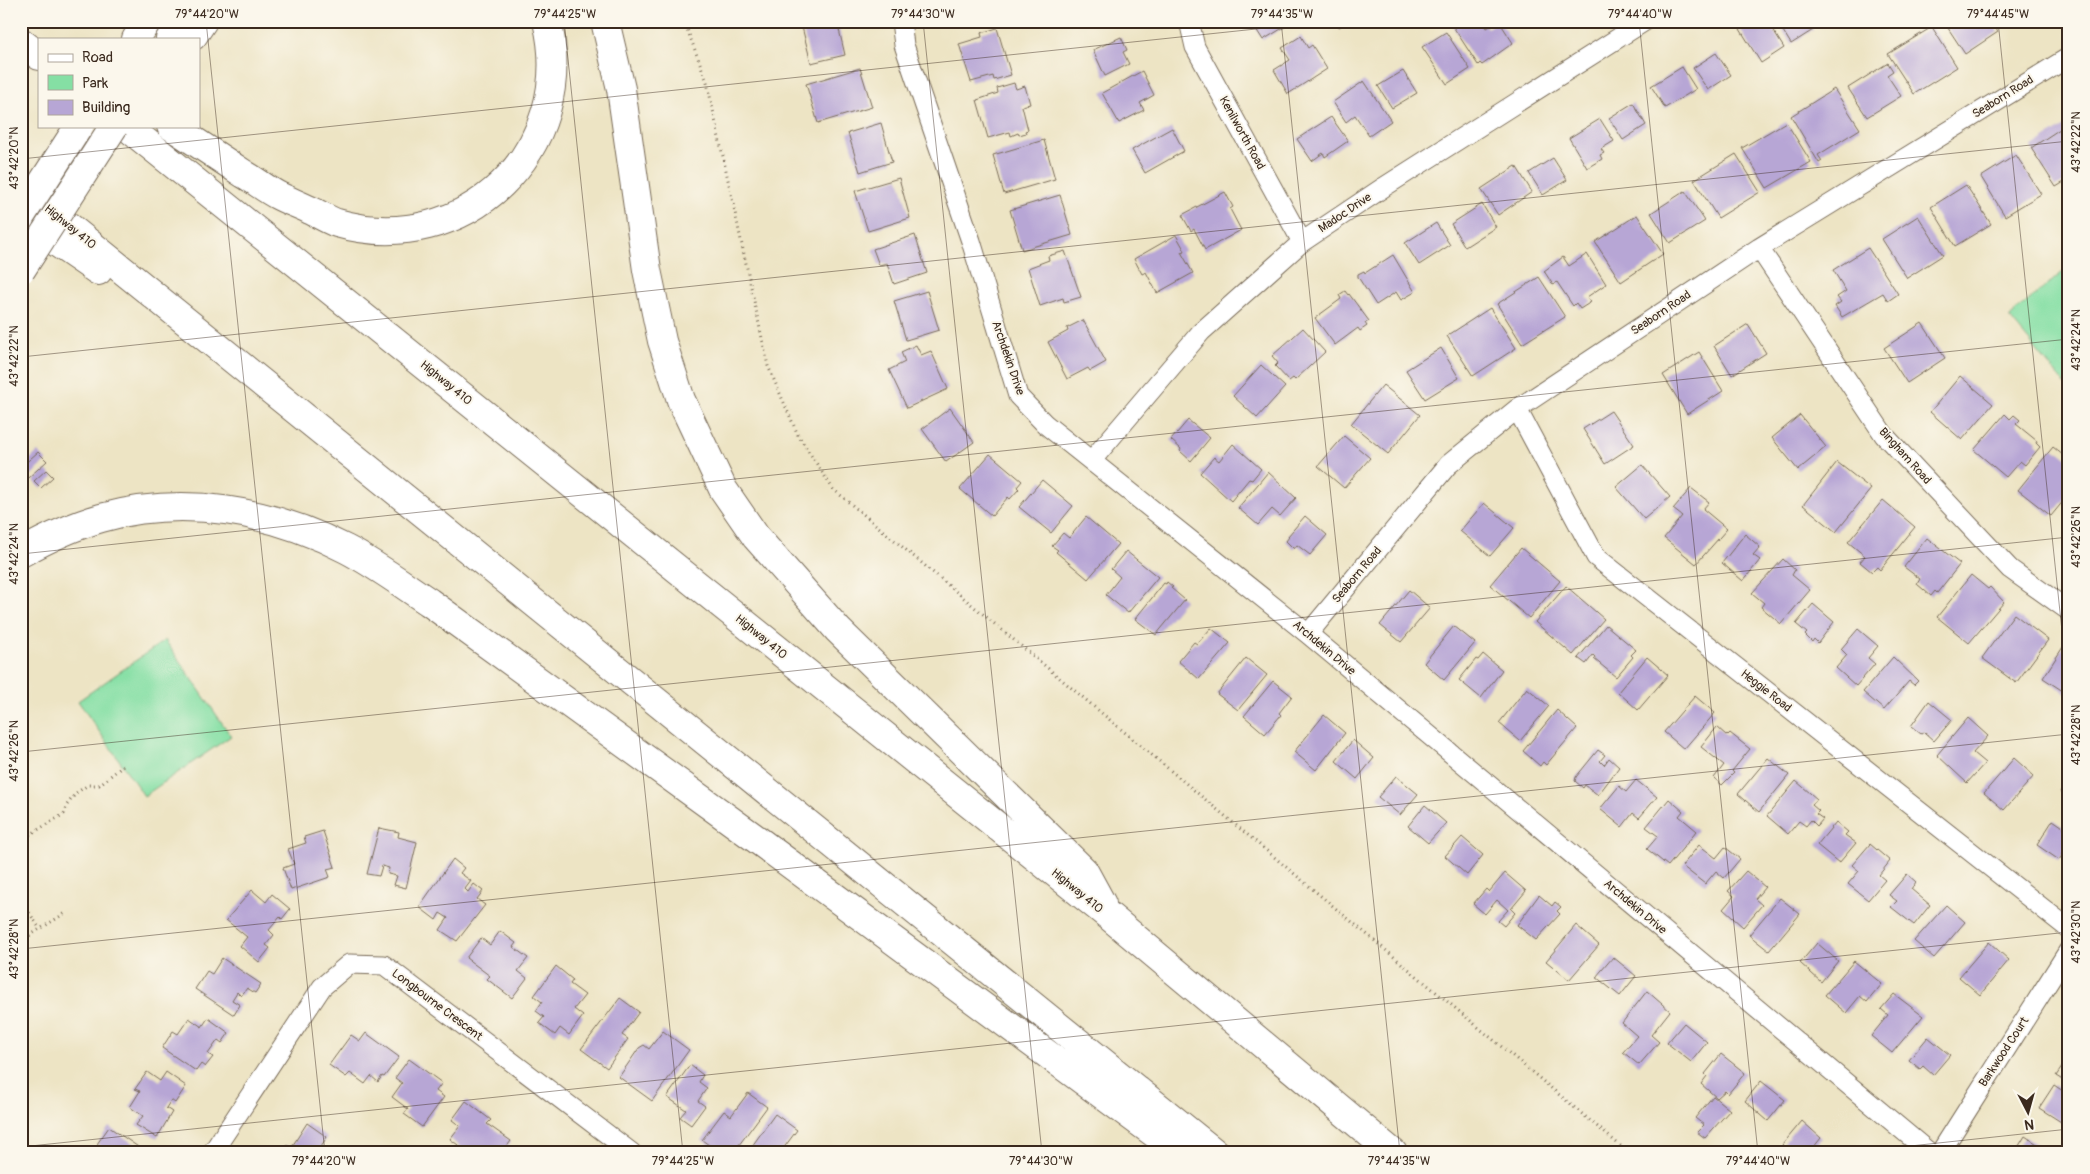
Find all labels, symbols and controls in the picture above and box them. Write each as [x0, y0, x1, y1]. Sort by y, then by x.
text: 79°44'20"W [175, 7, 239, 22]
text: 79°44'25"W [534, 7, 596, 22]
text: 79°44'30"W [891, 7, 955, 22]
text: 79°44'35"W [1251, 7, 1313, 22]
text: 79°44'40"W [1608, 7, 1672, 22]
text: 79°44'45"W [1967, 7, 2029, 22]
legend [38, 38, 200, 128]
text: Road [82, 48, 113, 67]
street label: Seaborn Road [1970, 72, 2036, 122]
text: Park [82, 74, 109, 93]
street label: Kenilworth Road [1216, 94, 1268, 172]
text: Building [82, 98, 130, 117]
text: 43°42'22"N [2069, 111, 2084, 173]
text: 43°42'20"N [7, 127, 22, 189]
street label: Madoc Drive [1316, 190, 1374, 236]
street label: Highway 410 [41, 201, 99, 253]
street label: Seaborn Road [1628, 287, 1694, 339]
text: 43°42'24"N [2069, 309, 2084, 371]
street label: Archdekin Drive [988, 319, 1028, 397]
text: 43°42'22"N [7, 325, 22, 387]
street label: Highway 410 [417, 357, 475, 409]
street label: Bingham Road [1876, 425, 1934, 488]
text: 43°42'26"N [2069, 506, 2084, 568]
text: 43°42'24"N [7, 523, 22, 585]
street label: Seaborn Road [1329, 544, 1385, 606]
street label: Highway 410 [732, 611, 790, 663]
street label: Archdekin Drive [1289, 617, 1359, 679]
street label: Heggie Road [1737, 666, 1795, 716]
text: 43°42'28"N [2069, 705, 2084, 765]
text: 43°42'26"N [7, 720, 22, 782]
street label: Highway 410 [1048, 865, 1106, 917]
street label: Archdekin Drive [1600, 876, 1670, 938]
text: 43°42'30"N [2069, 901, 2084, 963]
text: 43°42'28"N [7, 919, 22, 979]
street label: Longbourne Crescent [389, 966, 486, 1044]
street label: Barkwood Court [1976, 1014, 2032, 1090]
north arrow [2002, 1086, 2052, 1136]
text: N [2024, 1115, 2035, 1133]
text: 79°44'20"W [292, 1154, 356, 1169]
text: 79°44'25"W [652, 1154, 714, 1169]
text: 79°44'30"W [1009, 1154, 1073, 1169]
text: 79°44'35"W [1368, 1154, 1430, 1169]
text: 79°44'40"W [1726, 1154, 1790, 1169]

